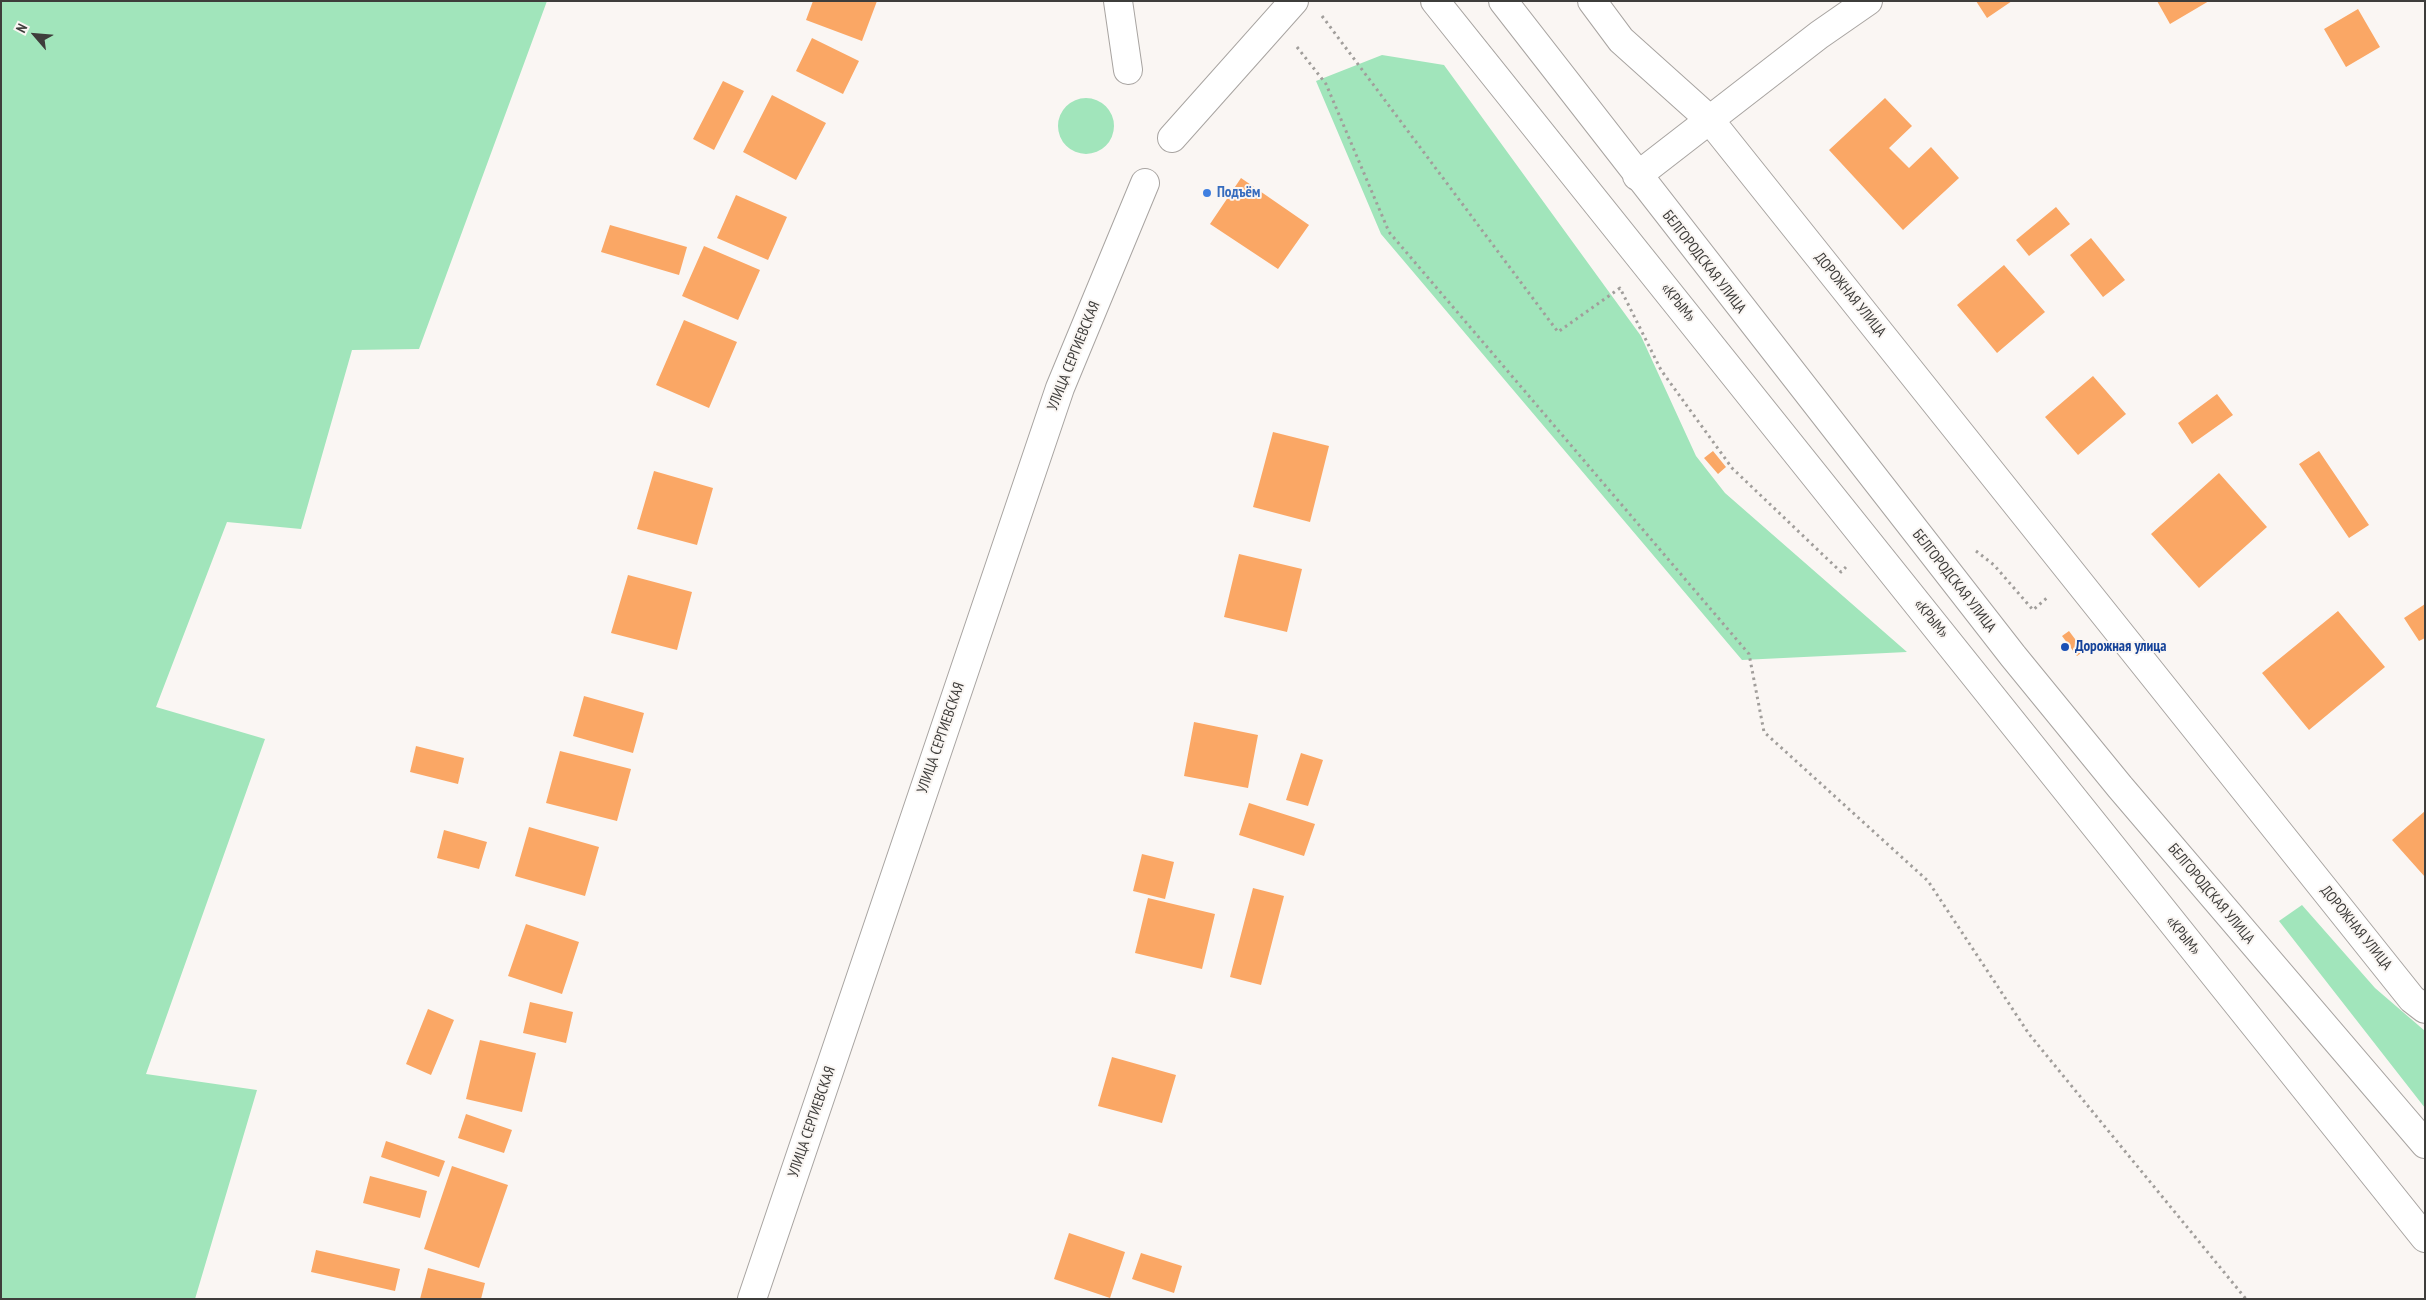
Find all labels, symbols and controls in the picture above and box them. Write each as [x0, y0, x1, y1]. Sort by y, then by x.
north arrow [10, 10, 60, 60]
text: N [12, 21, 31, 36]
place label: Подъём [1217, 184, 1260, 202]
marker: Подъём [1201, 187, 1213, 199]
street label: БЕЛГОРОДСКАЯ УЛИЦА [1658, 207, 1750, 317]
street label: ДОРОЖНАЯ УЛИЦА [1810, 249, 1890, 341]
street label: «КРЫМ» [1657, 280, 1699, 326]
street label: УЛИЦА СЕРГИЕВСКАЯ [1044, 299, 1104, 413]
street label: БЕЛГОРОДСКАЯ УЛИЦА [1908, 526, 2000, 636]
street label: «КРЫМ» [1910, 596, 1952, 642]
place label: Дорожная улица [2075, 638, 2166, 656]
marker: Дорожная улица [2059, 641, 2071, 653]
street label: УЛИЦА СЕРГИЕВСКАЯ [914, 680, 968, 796]
street label: БЕЛГОРОДСКАЯ УЛИЦА [2164, 840, 2258, 948]
street label: ДОРОЖНАЯ УЛИЦА [2316, 882, 2396, 974]
street label: «КРЫМ» [2162, 913, 2204, 959]
street label: УЛИЦА СЕРГИЕВСКАЯ [785, 1064, 839, 1180]

